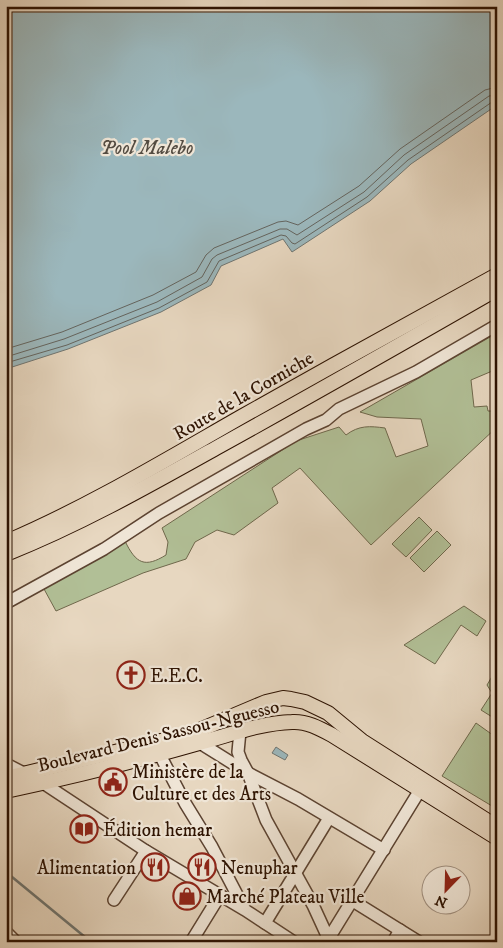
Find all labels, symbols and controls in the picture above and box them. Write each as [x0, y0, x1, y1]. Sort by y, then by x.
water label: Pool Malebo [101, 136, 193, 161]
street label: Route de la Corniche [170, 347, 318, 446]
church icon: E.E.C. [116, 660, 146, 690]
place label: E.E.C. [150, 665, 203, 688]
street label: Boulevard Denis Sassou-Nguesso [35, 695, 282, 778]
place label: Ministère de la Culture et des Arts [132, 761, 271, 806]
public building icon: Ministère de la Culture et des Arts [98, 767, 128, 797]
library icon: Édition hemar [69, 814, 99, 844]
place label: Édition hemar [103, 818, 212, 842]
restaurant icon: Alimentation [140, 852, 170, 882]
restaurant icon: Nenuphar [187, 852, 217, 882]
place label: Alimentation [37, 857, 136, 880]
place label: Nenuphar [221, 857, 298, 880]
north arrow [420, 866, 470, 916]
shop icon: Marché Plateau Ville [172, 881, 202, 911]
place label: Marché Plateau Ville [206, 886, 365, 909]
text: N [432, 890, 450, 912]

